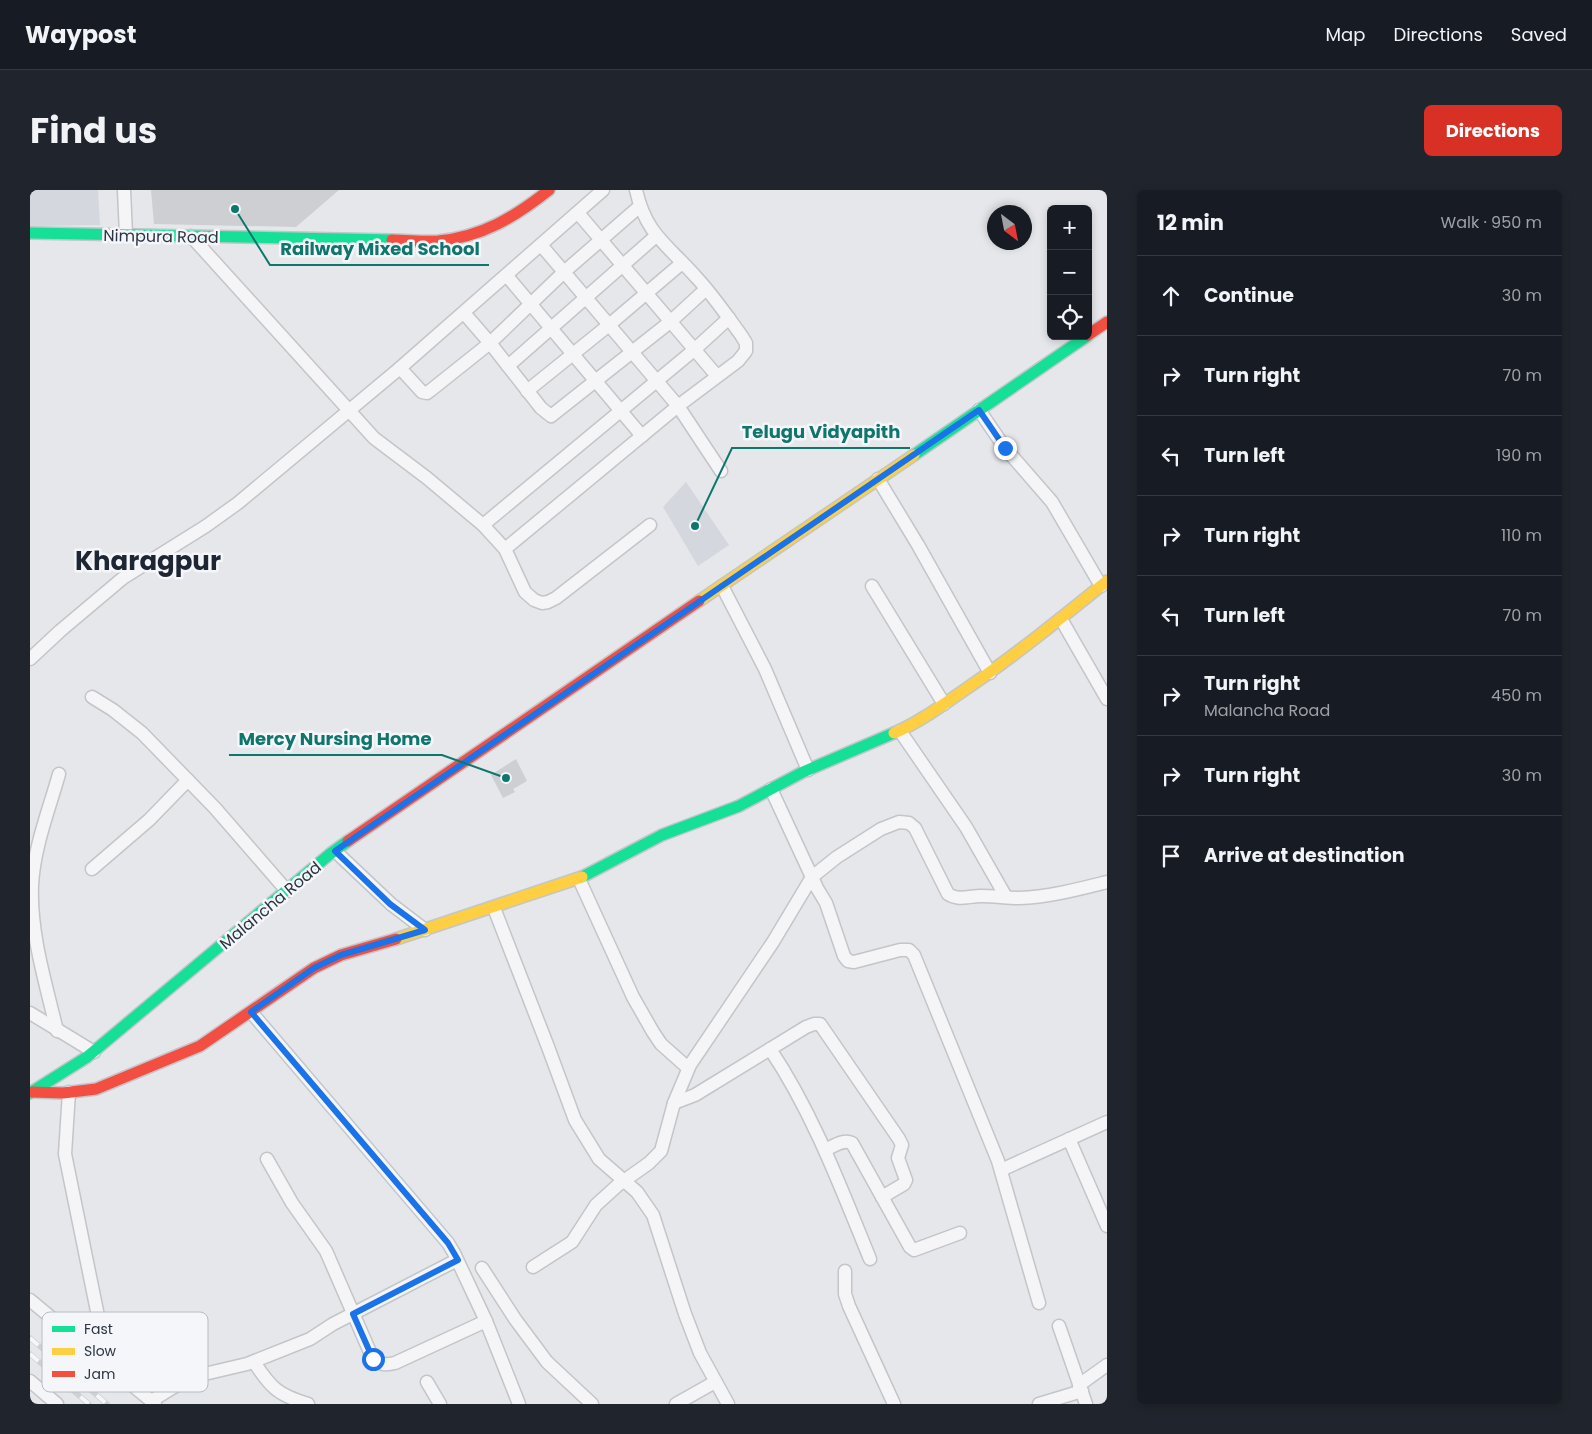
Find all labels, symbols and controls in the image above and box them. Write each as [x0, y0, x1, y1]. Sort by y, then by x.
text: Waypost [25, 18, 136, 51]
text: Map [1326, 22, 1365, 47]
text: Directions [1393, 22, 1483, 47]
text: Saved [1511, 22, 1567, 47]
button: Directions [1424, 105, 1562, 156]
text: Find us [30, 106, 157, 155]
north arrow [987, 205, 1032, 250]
map controls [1047, 205, 1092, 340]
button: + [1047, 205, 1092, 250]
text: 12 min [1157, 208, 1224, 237]
text: Walk · 950 m [1441, 211, 1542, 234]
street label: Nimpura Road [103, 224, 219, 249]
callout: Railway Mixed School [270, 232, 489, 265]
text: Railway Mixed School [280, 236, 480, 261]
button: − [1047, 250, 1092, 295]
icon: ahead [1157, 282, 1185, 310]
text: Continue [1204, 282, 1294, 309]
text: 30 m [1502, 284, 1542, 307]
button: locate [1047, 295, 1092, 340]
icon: right [1157, 362, 1185, 390]
text: Turn right [1204, 362, 1300, 389]
text: 70 m [1502, 364, 1542, 387]
callout: Telugu Vidyapith [732, 415, 910, 448]
text: Telugu Vidyapith [742, 419, 900, 444]
route end [994, 437, 1017, 460]
icon: left [1157, 442, 1185, 470]
text: Turn left [1204, 442, 1285, 469]
text: 190 m [1496, 444, 1542, 467]
icon: right [1157, 522, 1185, 550]
text: Turn right [1204, 522, 1300, 549]
text: 110 m [1501, 524, 1542, 547]
district label: Kharagpur [75, 543, 221, 579]
icon: left [1157, 602, 1185, 630]
text: Turn left [1204, 602, 1285, 629]
text: 70 m [1502, 604, 1542, 627]
text: Turn right [1204, 670, 1300, 697]
icon: right [1157, 682, 1185, 710]
text: 450 m [1491, 684, 1542, 707]
text: Malancha Road [1204, 699, 1330, 722]
callout: Mercy Nursing Home [229, 722, 442, 755]
text: Mercy Nursing Home [238, 726, 432, 751]
icon: right [1157, 762, 1185, 790]
text: Turn right [1204, 762, 1300, 789]
text: 30 m [1502, 764, 1542, 787]
icon: arrive [1157, 842, 1185, 870]
text: Arrive at destination [1204, 842, 1405, 869]
street label: Malancha Road [215, 856, 326, 955]
legend [42, 1312, 208, 1392]
text: Fast [84, 1319, 113, 1339]
text: Slow [84, 1341, 117, 1361]
route start [362, 1348, 385, 1371]
text: Jam [84, 1364, 115, 1384]

